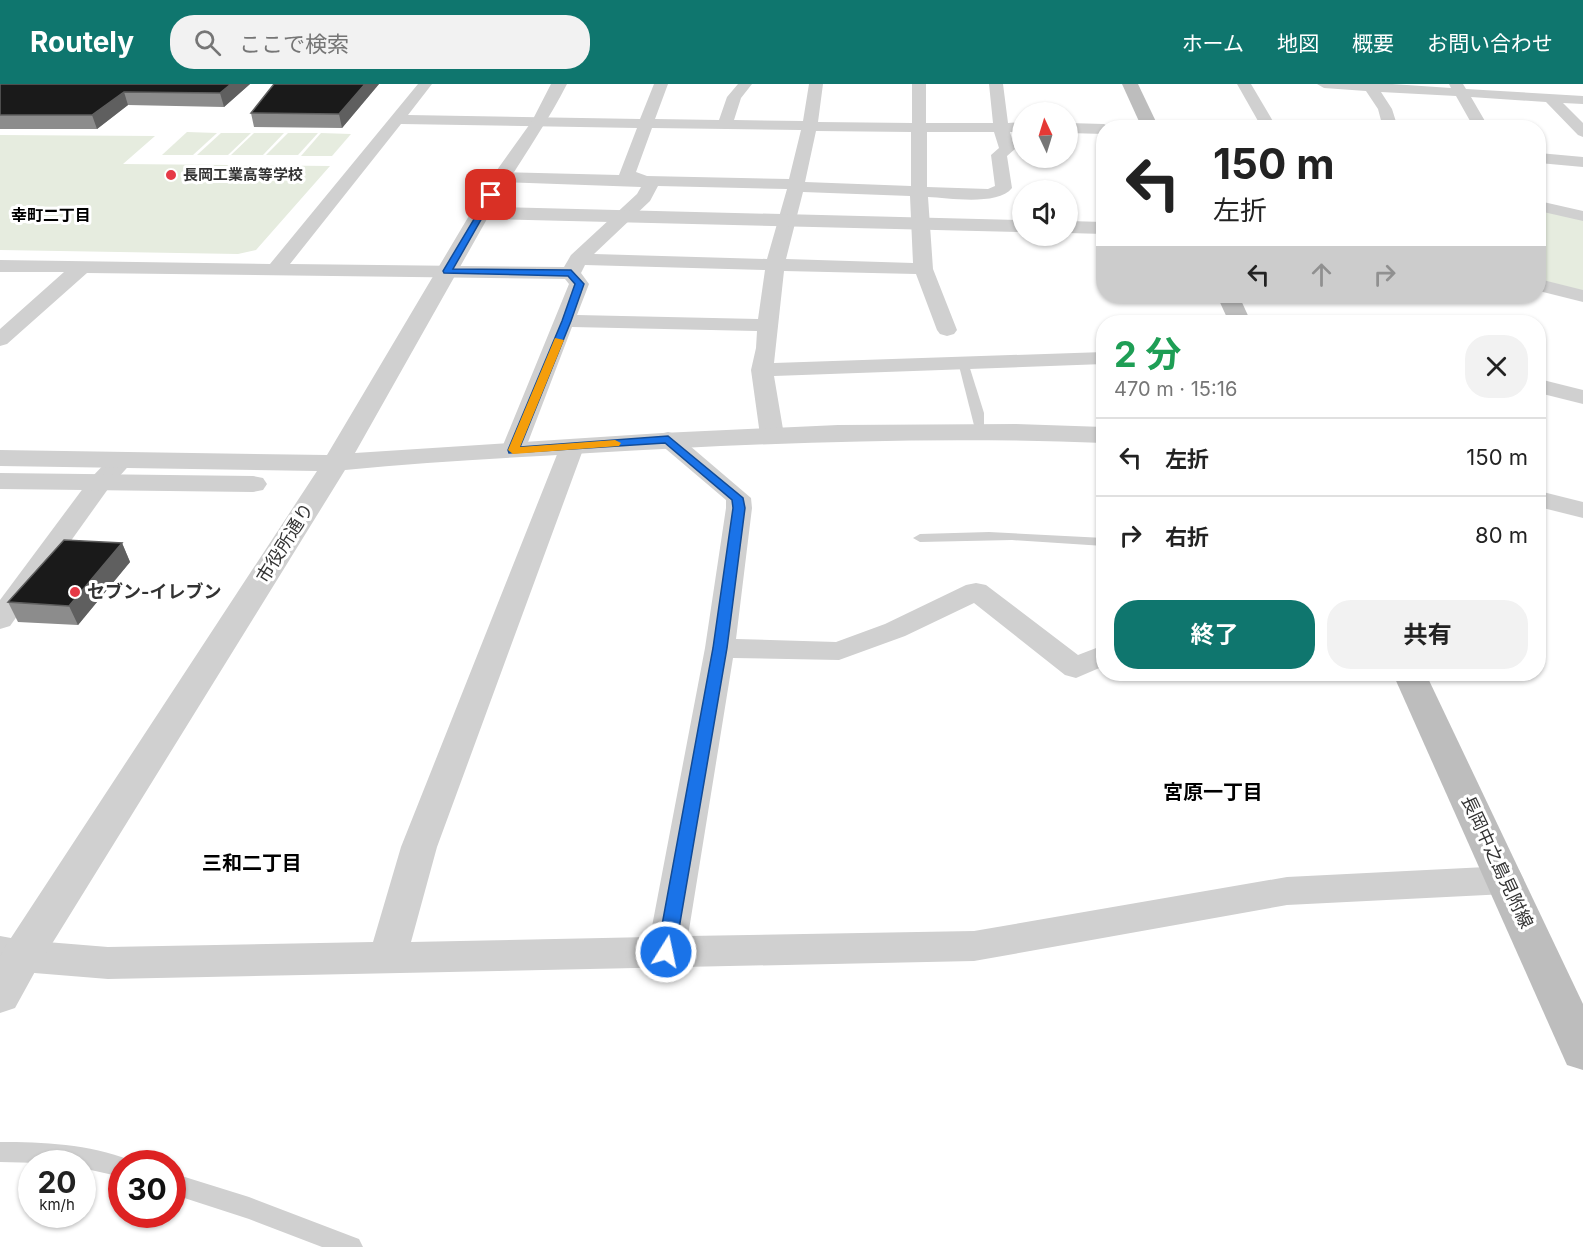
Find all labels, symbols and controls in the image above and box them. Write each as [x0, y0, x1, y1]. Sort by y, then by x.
search box [170, 15, 590, 69]
text: Routely [30, 25, 134, 59]
icon: search [191, 26, 224, 59]
text: ここで検索 [239, 31, 349, 57]
text: ホーム [1182, 31, 1244, 56]
text: 地図 [1277, 31, 1319, 56]
text: 概要 [1352, 31, 1394, 56]
text: お問い合わせ [1427, 31, 1553, 56]
north arrow [1012, 102, 1078, 168]
map controls [1012, 102, 1078, 246]
text: 150 m [1213, 138, 1335, 189]
icon: left [1114, 144, 1192, 222]
place label: 長岡工業高等学校 [183, 165, 303, 184]
marker: 長岡工業高等学校 [164, 168, 178, 182]
pin [465, 169, 516, 220]
icon: arrive [474, 178, 507, 211]
button: sound [1012, 180, 1078, 246]
text: 左折 [1213, 194, 1267, 227]
district label: 幸町二丁目 [11, 205, 91, 225]
icon: left [1242, 258, 1275, 291]
icon: ahead [1305, 258, 1338, 291]
icon: right [1368, 258, 1401, 291]
text: 2 分 [1114, 332, 1181, 376]
button: close [1465, 335, 1528, 398]
text: 470 m · 15:16 [1114, 377, 1237, 401]
icon: left [1114, 441, 1147, 474]
text: 150 m [1466, 444, 1528, 470]
text: 左折 [1165, 446, 1209, 472]
street label: 市役所通り [252, 499, 317, 586]
icon: right [1114, 519, 1147, 552]
text: 80 m [1475, 522, 1528, 548]
text: 右折 [1165, 524, 1209, 550]
place label: セブン-イレブン [87, 581, 221, 602]
marker: セブン-イレブン [68, 585, 82, 599]
button: 終了 [1114, 600, 1315, 669]
button: 共有 [1327, 600, 1528, 669]
district label: 宮原一丁目 [1163, 780, 1263, 804]
street label: 長岡中之島見附線 [1458, 792, 1537, 931]
district label: 三和二丁目 [202, 851, 302, 875]
position arrow [634, 920, 698, 984]
speed limit sign: 30 [108, 1150, 186, 1228]
text: 20 [37, 1164, 77, 1200]
text: km/h [39, 1195, 75, 1214]

